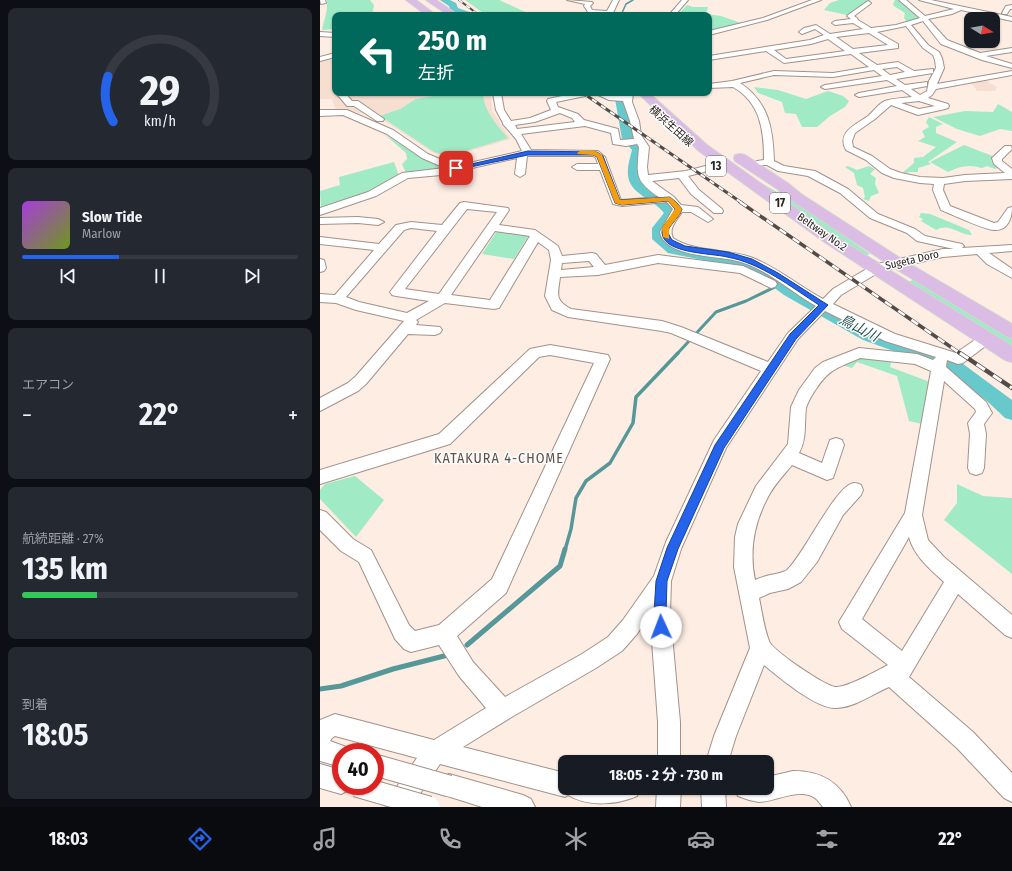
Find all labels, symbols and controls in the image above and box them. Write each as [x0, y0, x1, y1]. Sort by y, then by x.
north arrow [964, 12, 1000, 48]
map controls [964, 12, 1000, 48]
text: 250 m [418, 24, 487, 57]
icon: left [352, 28, 404, 80]
text: 左折 [418, 62, 454, 84]
text: 29 [139, 66, 180, 116]
street label: 横浜生田線 [646, 103, 696, 149]
text: km/h [144, 112, 176, 129]
pin [439, 151, 473, 185]
road number: 13 [706, 156, 726, 176]
icon: arrive [445, 157, 467, 179]
road number: 17 [770, 193, 790, 213]
text: Slow Tide [82, 208, 142, 226]
street label: Beltway No.2 [795, 210, 849, 254]
text: Marlow [82, 226, 121, 241]
street label: Sugeta Doro [884, 247, 940, 272]
icon: previous [57, 265, 79, 287]
icon: pause [149, 265, 171, 287]
icon: next [241, 265, 263, 287]
water label: 鳥山川 [836, 311, 883, 346]
text: エアコン [22, 377, 74, 392]
text: 22° [139, 397, 181, 433]
text: − [22, 402, 32, 429]
text: + [288, 402, 298, 429]
district label: KATAKURA 4-CHOME [434, 450, 564, 467]
text: 航続距離 · 27% [22, 531, 104, 546]
text: 135 km [22, 551, 108, 587]
position arrow [640, 606, 682, 648]
text: 到着 [22, 697, 48, 712]
text: 18:05 [22, 717, 89, 753]
speed limit sign: 40 [332, 743, 384, 795]
text: 18:05 · 2 分 · 730 m [609, 766, 723, 784]
icon: directions [186, 825, 214, 853]
icon: music [311, 825, 339, 853]
icon: phone [436, 825, 464, 853]
icon: climate [562, 825, 590, 853]
icon: car [687, 825, 715, 853]
icon: filters [813, 825, 841, 853]
text: 18:03 [49, 828, 88, 850]
text: 22° [938, 828, 963, 850]

